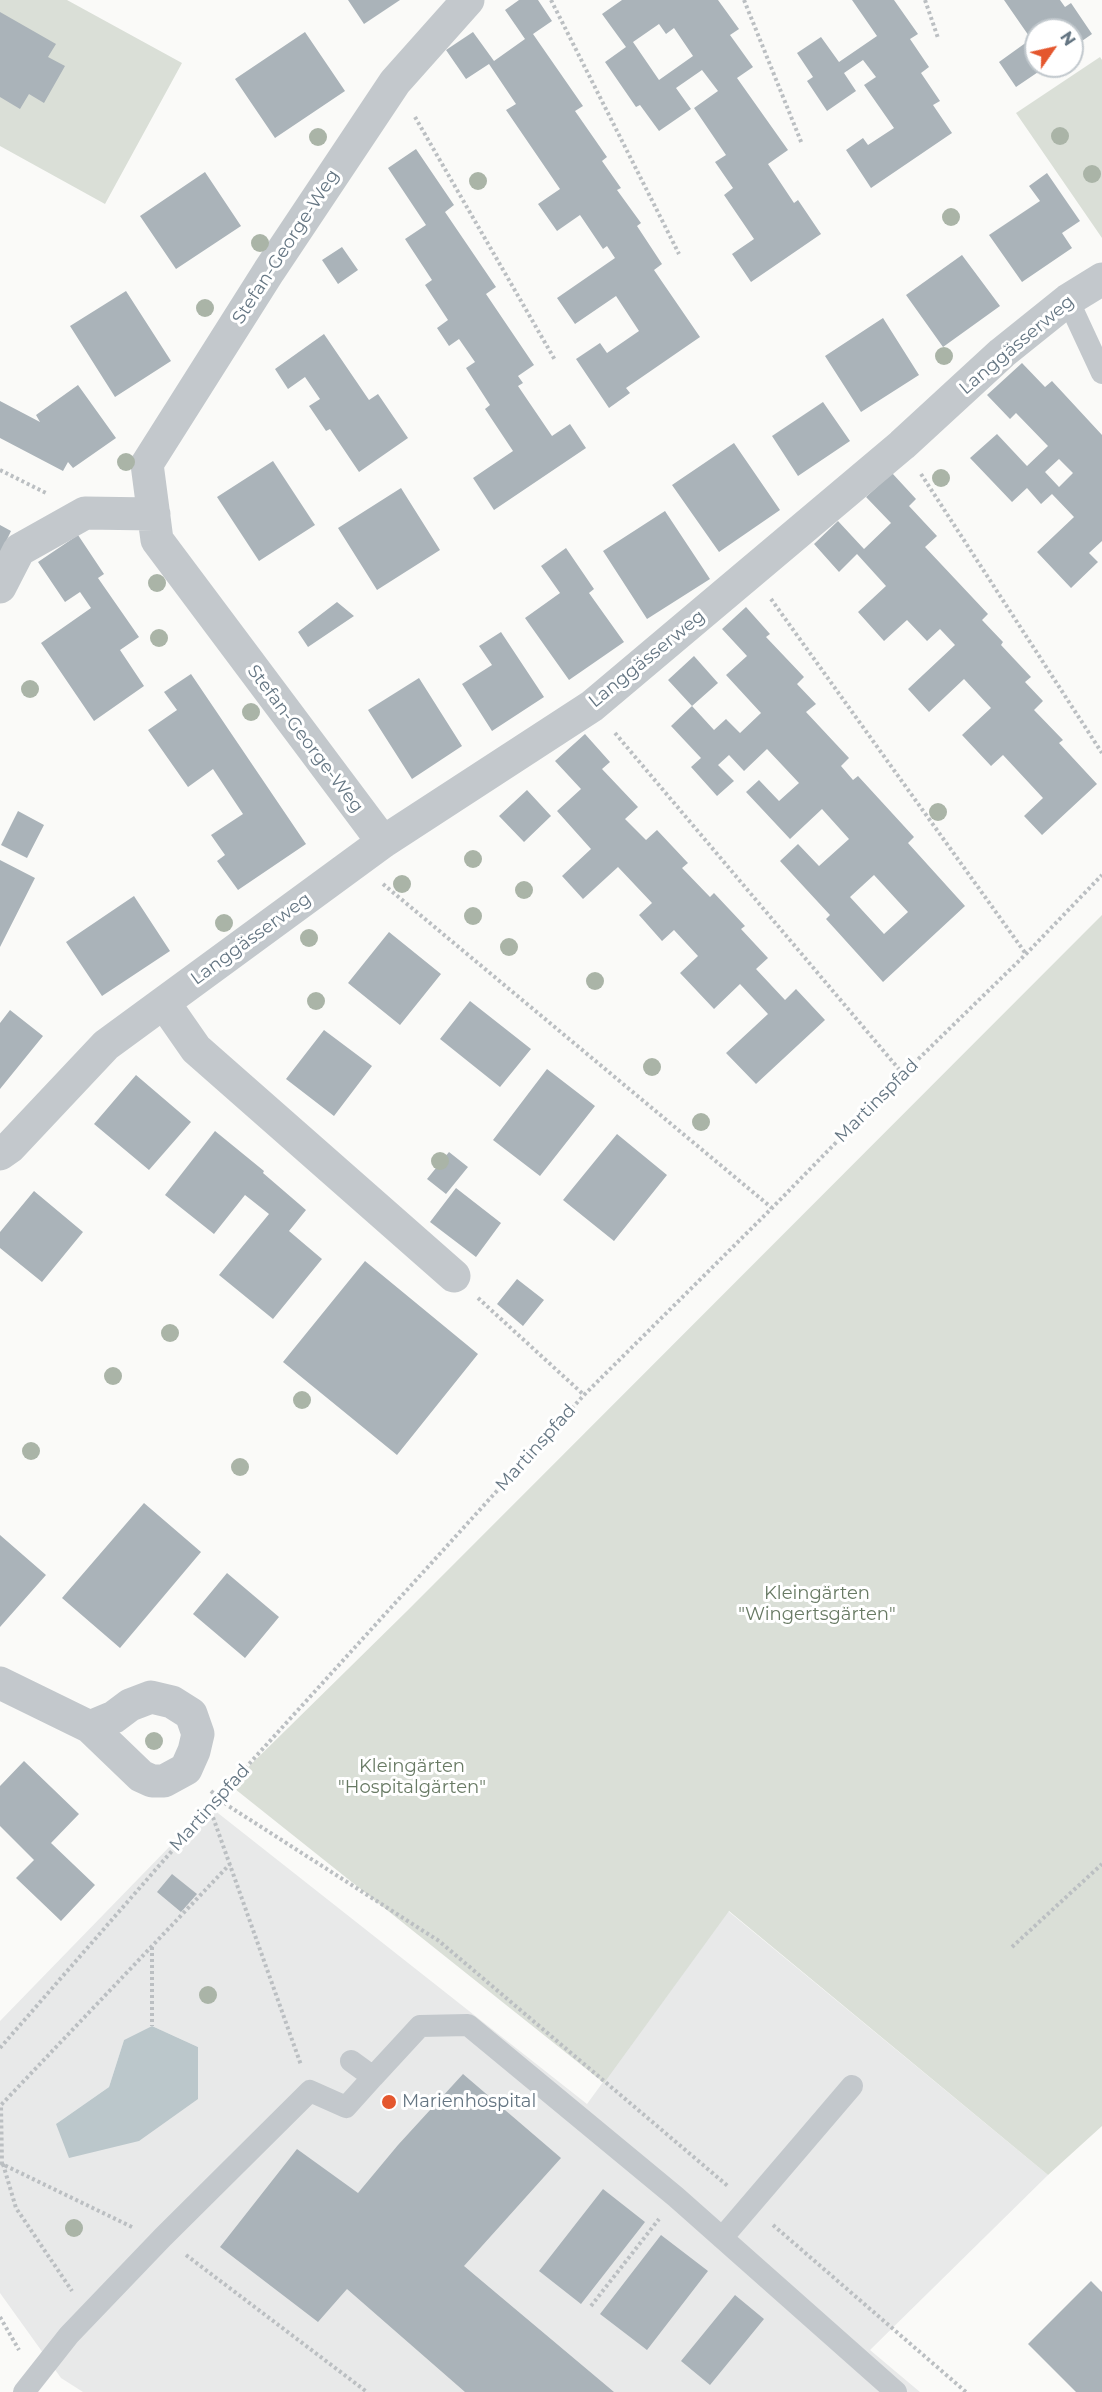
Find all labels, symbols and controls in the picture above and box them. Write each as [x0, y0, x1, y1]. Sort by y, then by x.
north arrow [1024, 18, 1084, 78]
text: N [1056, 28, 1079, 49]
street label: Stefan-George-Weg [228, 166, 344, 328]
street label: Langgässerweg [955, 291, 1079, 399]
street label: Langgässerweg [585, 605, 709, 713]
street label: Stefan-George-Weg [242, 661, 368, 817]
street label: Langgässerweg [187, 888, 315, 990]
street label: Martinspfad [831, 1055, 923, 1147]
street label: Martinspfad [491, 1400, 581, 1496]
park label: Kleingärten "Wingertsgärten" [738, 1583, 896, 1626]
park label: Kleingärten "Hospitalgärten" [338, 1756, 486, 1798]
street label: Martinspfad [165, 1760, 255, 1856]
place label: Marienhospital [402, 2091, 536, 2113]
marker: Marienhospital [380, 2093, 398, 2111]

